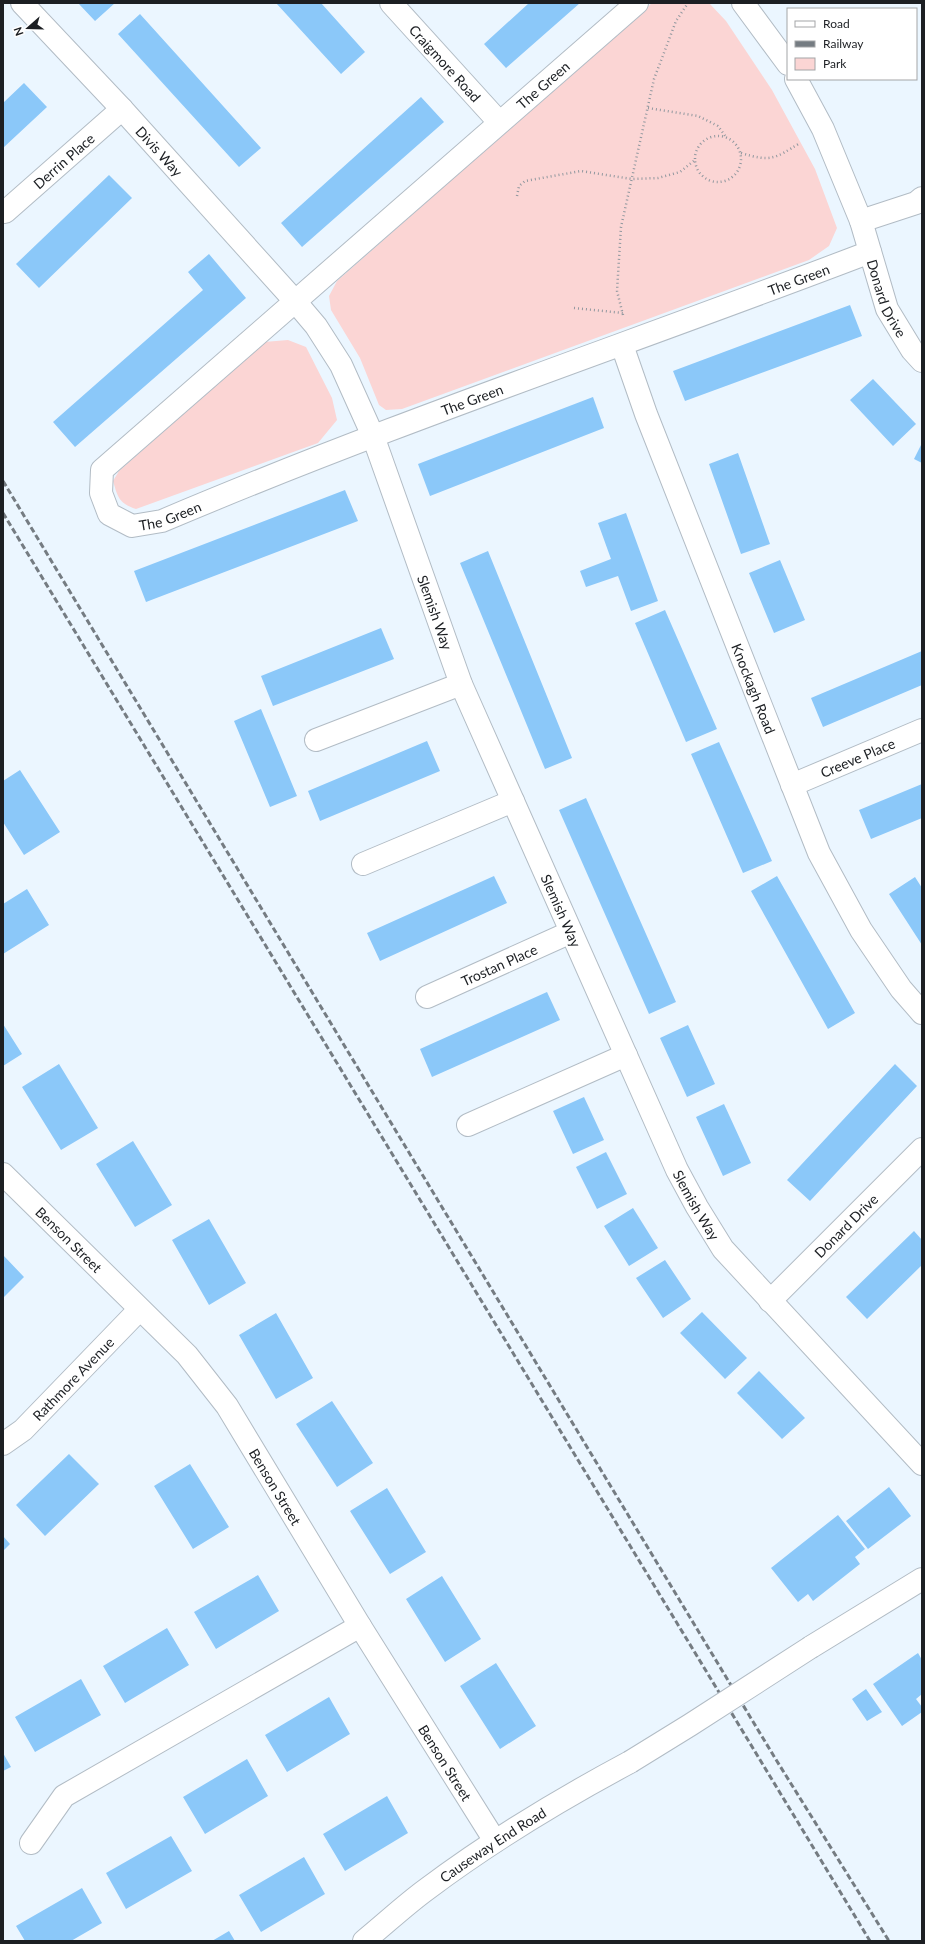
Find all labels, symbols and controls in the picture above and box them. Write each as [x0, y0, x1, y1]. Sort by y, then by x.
north arrow [8, 8, 48, 48]
legend [787, 8, 917, 80]
text: Road [823, 16, 850, 31]
street label: Craigmore Road [406, 21, 485, 105]
text: N [11, 25, 26, 38]
text: Railway [823, 36, 864, 51]
text: Park [823, 56, 847, 71]
street label: The Green [513, 57, 573, 113]
street label: Divis Way [133, 122, 187, 180]
street label: Derrin Place [30, 129, 98, 192]
street label: Donard Drive [864, 257, 911, 340]
street label: The Green [765, 260, 832, 298]
street label: The Green [439, 380, 505, 418]
street label: The Green [138, 497, 203, 533]
street label: Slemish Way [414, 573, 457, 653]
street label: Knockagh Road [729, 641, 780, 736]
street label: Creeve Place [817, 734, 897, 781]
street label: Slemish Way [538, 871, 586, 950]
street label: Trostan Place [458, 940, 540, 989]
street label: Slemish Way [670, 1167, 724, 1244]
street label: Donard Drive [810, 1190, 881, 1261]
street label: Benson Street [33, 1203, 106, 1276]
street label: Rathmore Avenue [29, 1333, 117, 1424]
street label: Benson Street [246, 1445, 305, 1528]
street label: Benson Street [415, 1721, 476, 1804]
street label: Causeway End Road [436, 1803, 549, 1886]

